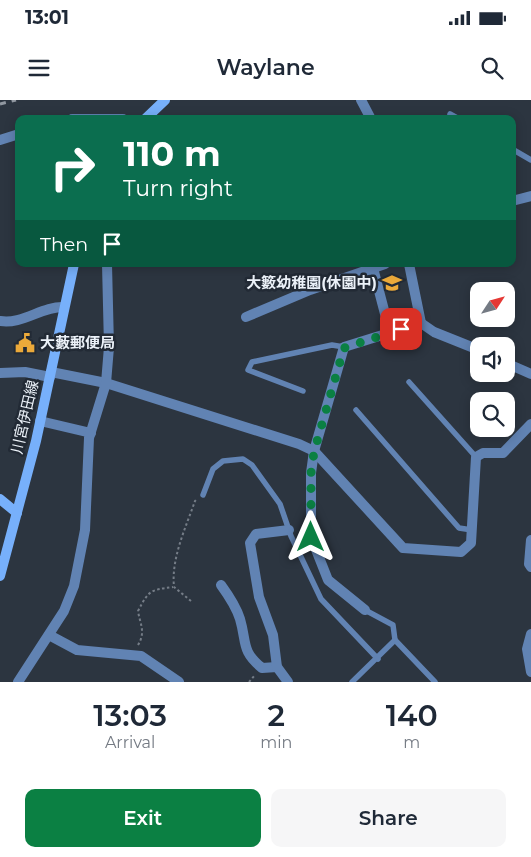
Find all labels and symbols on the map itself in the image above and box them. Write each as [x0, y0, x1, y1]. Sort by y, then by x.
school or university icon: 大籔幼稚園(休園中) [381, 272, 403, 294]
place label: 大籔幼稚園(休園中) [246, 273, 377, 292]
north arrow [470, 282, 515, 328]
pin [380, 308, 422, 350]
public building icon: 大藪郵便局 [14, 332, 36, 354]
place label: 大藪郵便局 [40, 333, 115, 352]
street label: 川宮伊田線 [7, 378, 42, 456]
position arrow [284, 510, 336, 562]

